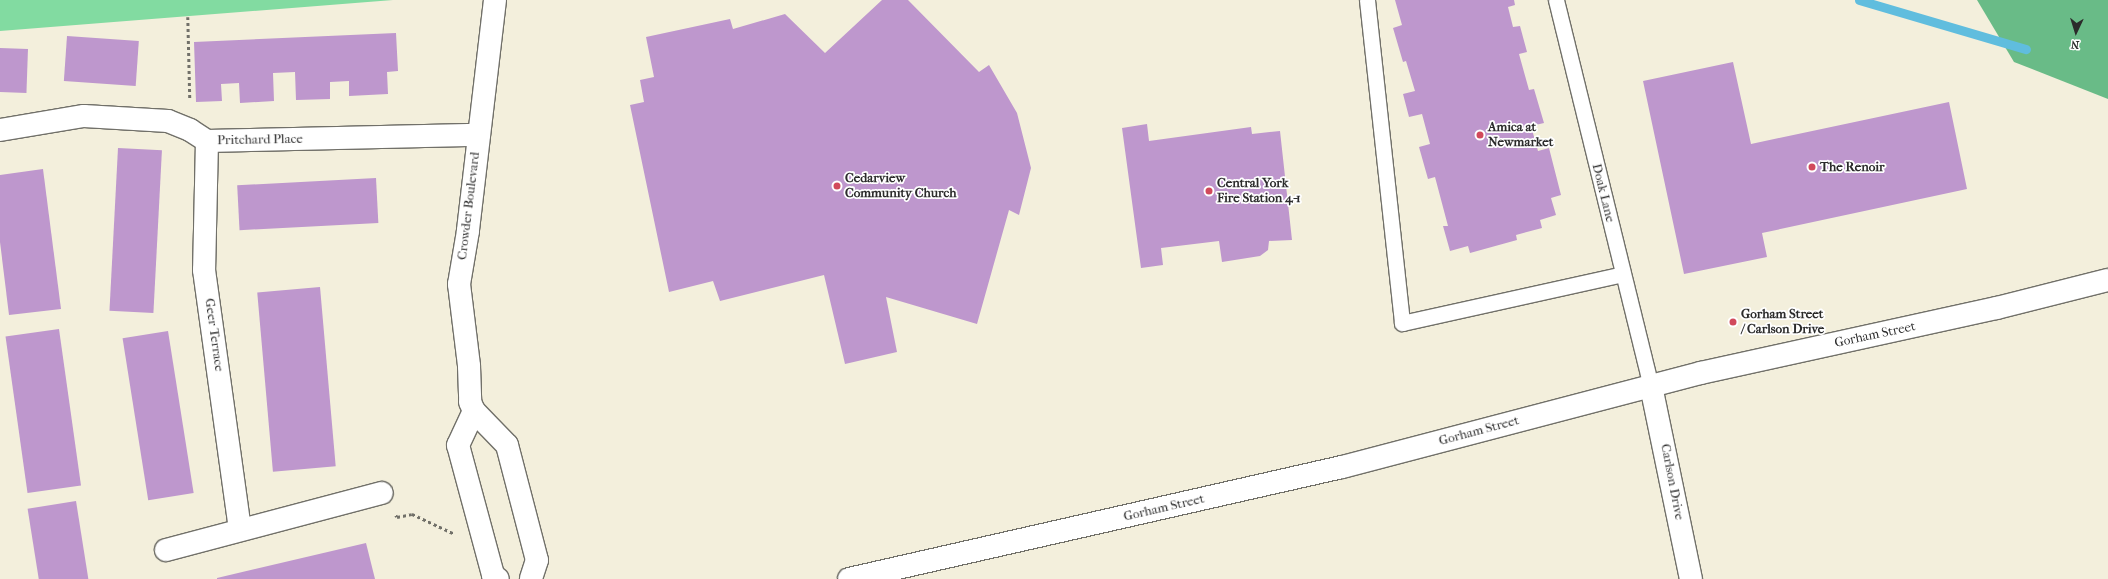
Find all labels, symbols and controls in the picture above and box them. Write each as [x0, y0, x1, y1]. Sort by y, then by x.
north arrow [2056, 12, 2096, 52]
text: N [2071, 38, 2080, 51]
place label: Amica at Newmarket [1488, 120, 1553, 151]
marker: Amica at Newmarket [1475, 130, 1485, 140]
street label: Pritchard Place [217, 131, 303, 149]
street label: Crowder Boulevard [455, 151, 483, 261]
place label: The Renoir [1820, 159, 1885, 175]
street label: Doak Lane [1588, 162, 1618, 224]
marker: The Renoir [1807, 162, 1817, 172]
place label: Cedarview Community Church [845, 171, 956, 202]
place label: Central York Fire Station 4-1 [1217, 176, 1301, 207]
marker: Cedarview Community Church [832, 181, 842, 191]
marker: Central York Fire Station 4-1 [1204, 186, 1214, 196]
street label: Geer Terrace [201, 297, 227, 373]
place label: Gorham Street / Carlson Drive [1741, 307, 1824, 338]
marker: Gorham Street / Carlson Drive [1728, 317, 1738, 327]
street label: Gorham Street [1833, 319, 1917, 351]
street label: Gorham Street [1437, 413, 1521, 449]
street label: Carlson Drive [1657, 443, 1687, 521]
street label: Gorham Street [1122, 491, 1206, 525]

